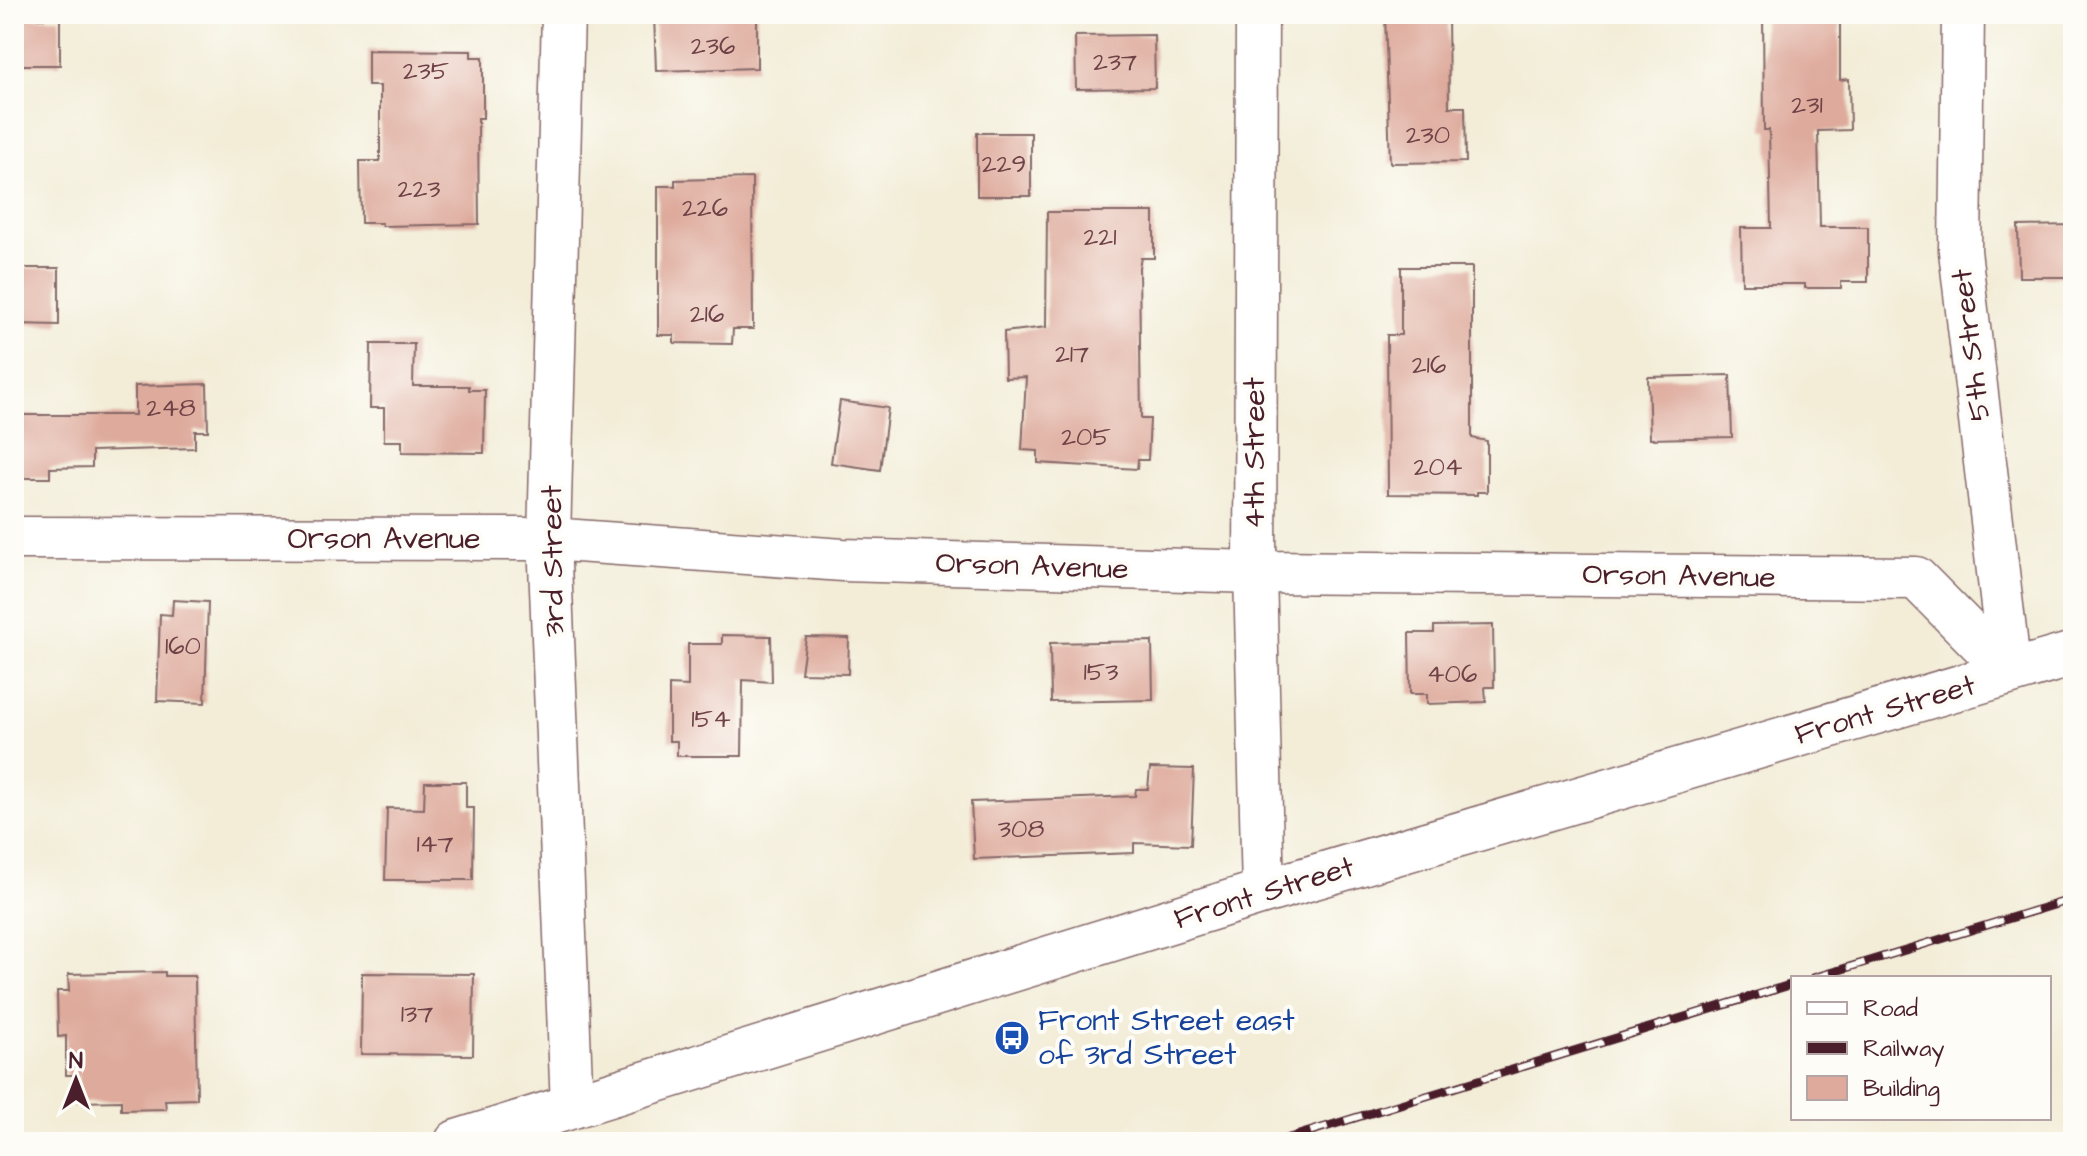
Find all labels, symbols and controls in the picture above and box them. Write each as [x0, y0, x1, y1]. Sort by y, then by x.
house number: 236 [691, 28, 735, 64]
house number: 237 [1093, 44, 1137, 80]
house number: 235 [403, 53, 449, 89]
house number: 231 [1791, 87, 1823, 123]
house number: 230 [1406, 117, 1450, 153]
house number: 229 [982, 146, 1026, 182]
house number: 223 [398, 171, 441, 207]
house number: 226 [682, 190, 728, 226]
house number: 221 [1083, 219, 1117, 255]
street label: 5th Street [1941, 267, 2001, 423]
house number: 216 [690, 296, 724, 332]
house number: 217 [1055, 336, 1089, 372]
house number: 216 [1412, 347, 1446, 383]
street label: 4th Street [1234, 377, 1276, 529]
house number: 248 [146, 390, 196, 426]
house number: 205 [1061, 419, 1111, 455]
house number: 204 [1414, 449, 1463, 485]
street label: 3rd Street [531, 485, 575, 637]
street label: Orson Avenue [287, 518, 481, 560]
street label: Orson Avenue [935, 542, 1129, 590]
street label: Orson Avenue [1582, 553, 1776, 599]
house number: 160 [165, 628, 201, 664]
house number: 153 [1084, 654, 1118, 690]
house number: 406 [1427, 656, 1477, 692]
street label: Front Street [1790, 664, 1980, 756]
house number: 154 [691, 701, 731, 737]
house number: 308 [998, 811, 1044, 847]
house number: 147 [416, 826, 454, 862]
street label: Front Street [1169, 846, 1359, 940]
legend [1791, 976, 2051, 1120]
text: Road [1863, 992, 1918, 1026]
house number: 137 [401, 996, 433, 1032]
place label: Front Street east of 3rd Street [1038, 1000, 1295, 1076]
bus stop icon: Front Street east of 3rd Street [993, 1019, 1031, 1057]
text: Railway [1863, 1032, 1945, 1067]
north arrow [36, 1040, 116, 1120]
text: N [69, 1046, 83, 1077]
text: Building [1863, 1072, 1940, 1107]

